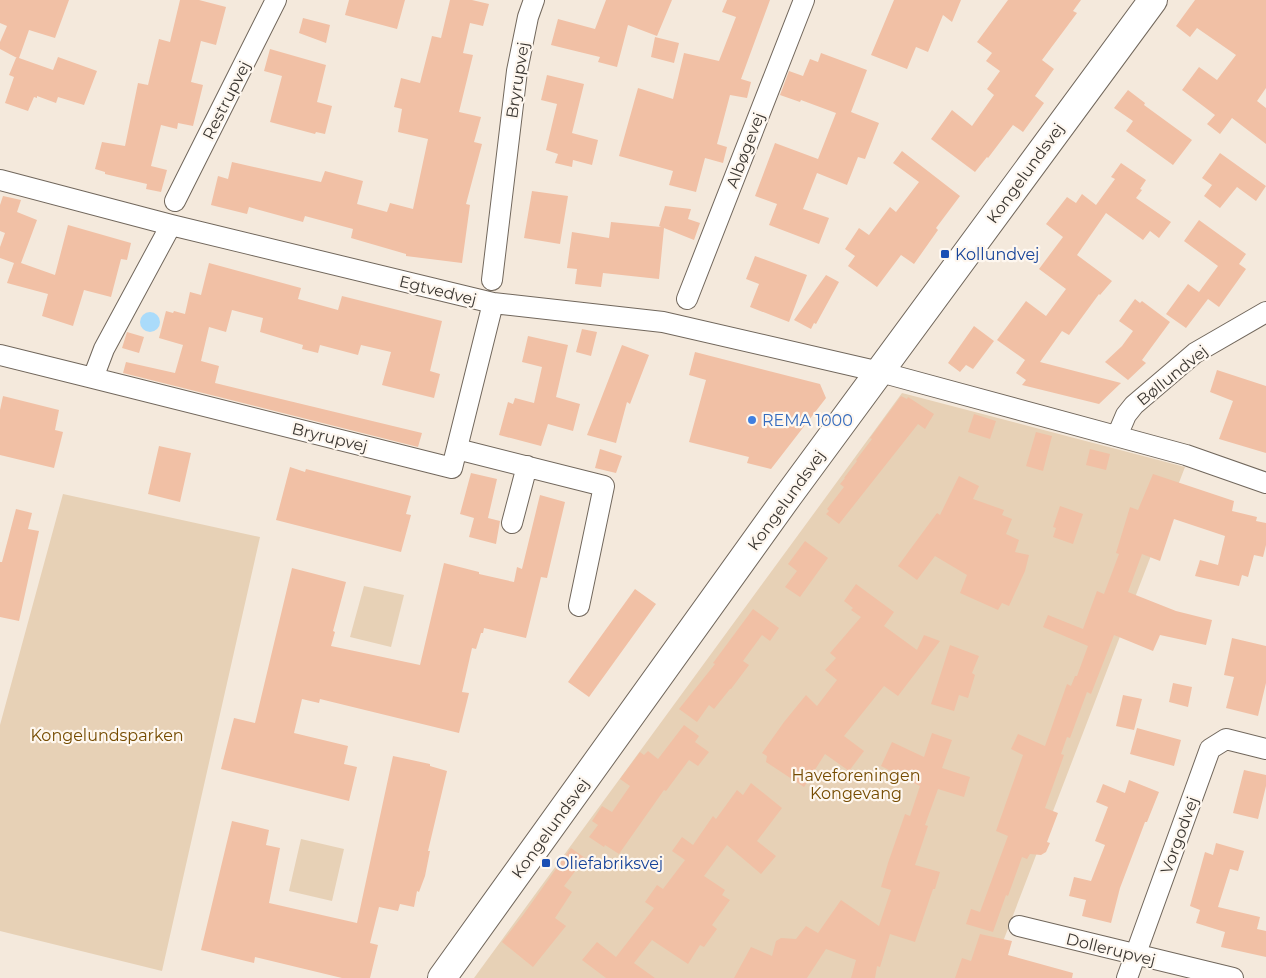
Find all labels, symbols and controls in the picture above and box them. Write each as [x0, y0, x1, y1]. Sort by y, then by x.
street label: Bryrupvej [502, 40, 533, 120]
street label: Restrupvej [199, 58, 254, 143]
street label: Albøgevej [722, 110, 769, 191]
street label: Kongelundsvej [983, 119, 1068, 227]
place label: Kollundvej [955, 245, 1039, 264]
marker: Kollundvej [939, 248, 951, 260]
street label: Egtvedvej [397, 272, 479, 309]
street label: Bøllundvej [1133, 341, 1212, 410]
place label: REMA 1000 [762, 411, 853, 430]
marker: REMA 1000 [746, 414, 758, 426]
street label: Bryrupvej [290, 419, 370, 456]
street label: Kongelundsvej [744, 446, 829, 554]
park label: Kongelundsparken [30, 726, 184, 745]
park label: Haveforeningen Kongevang [792, 766, 920, 803]
street label: Kongelundsvej [508, 774, 593, 882]
street label: Vorgodvej [1157, 794, 1202, 876]
place label: Oliefabriksvej [556, 854, 663, 873]
marker: Oliefabriksvej [540, 857, 552, 869]
street label: Dollerupvej [1064, 929, 1158, 970]

